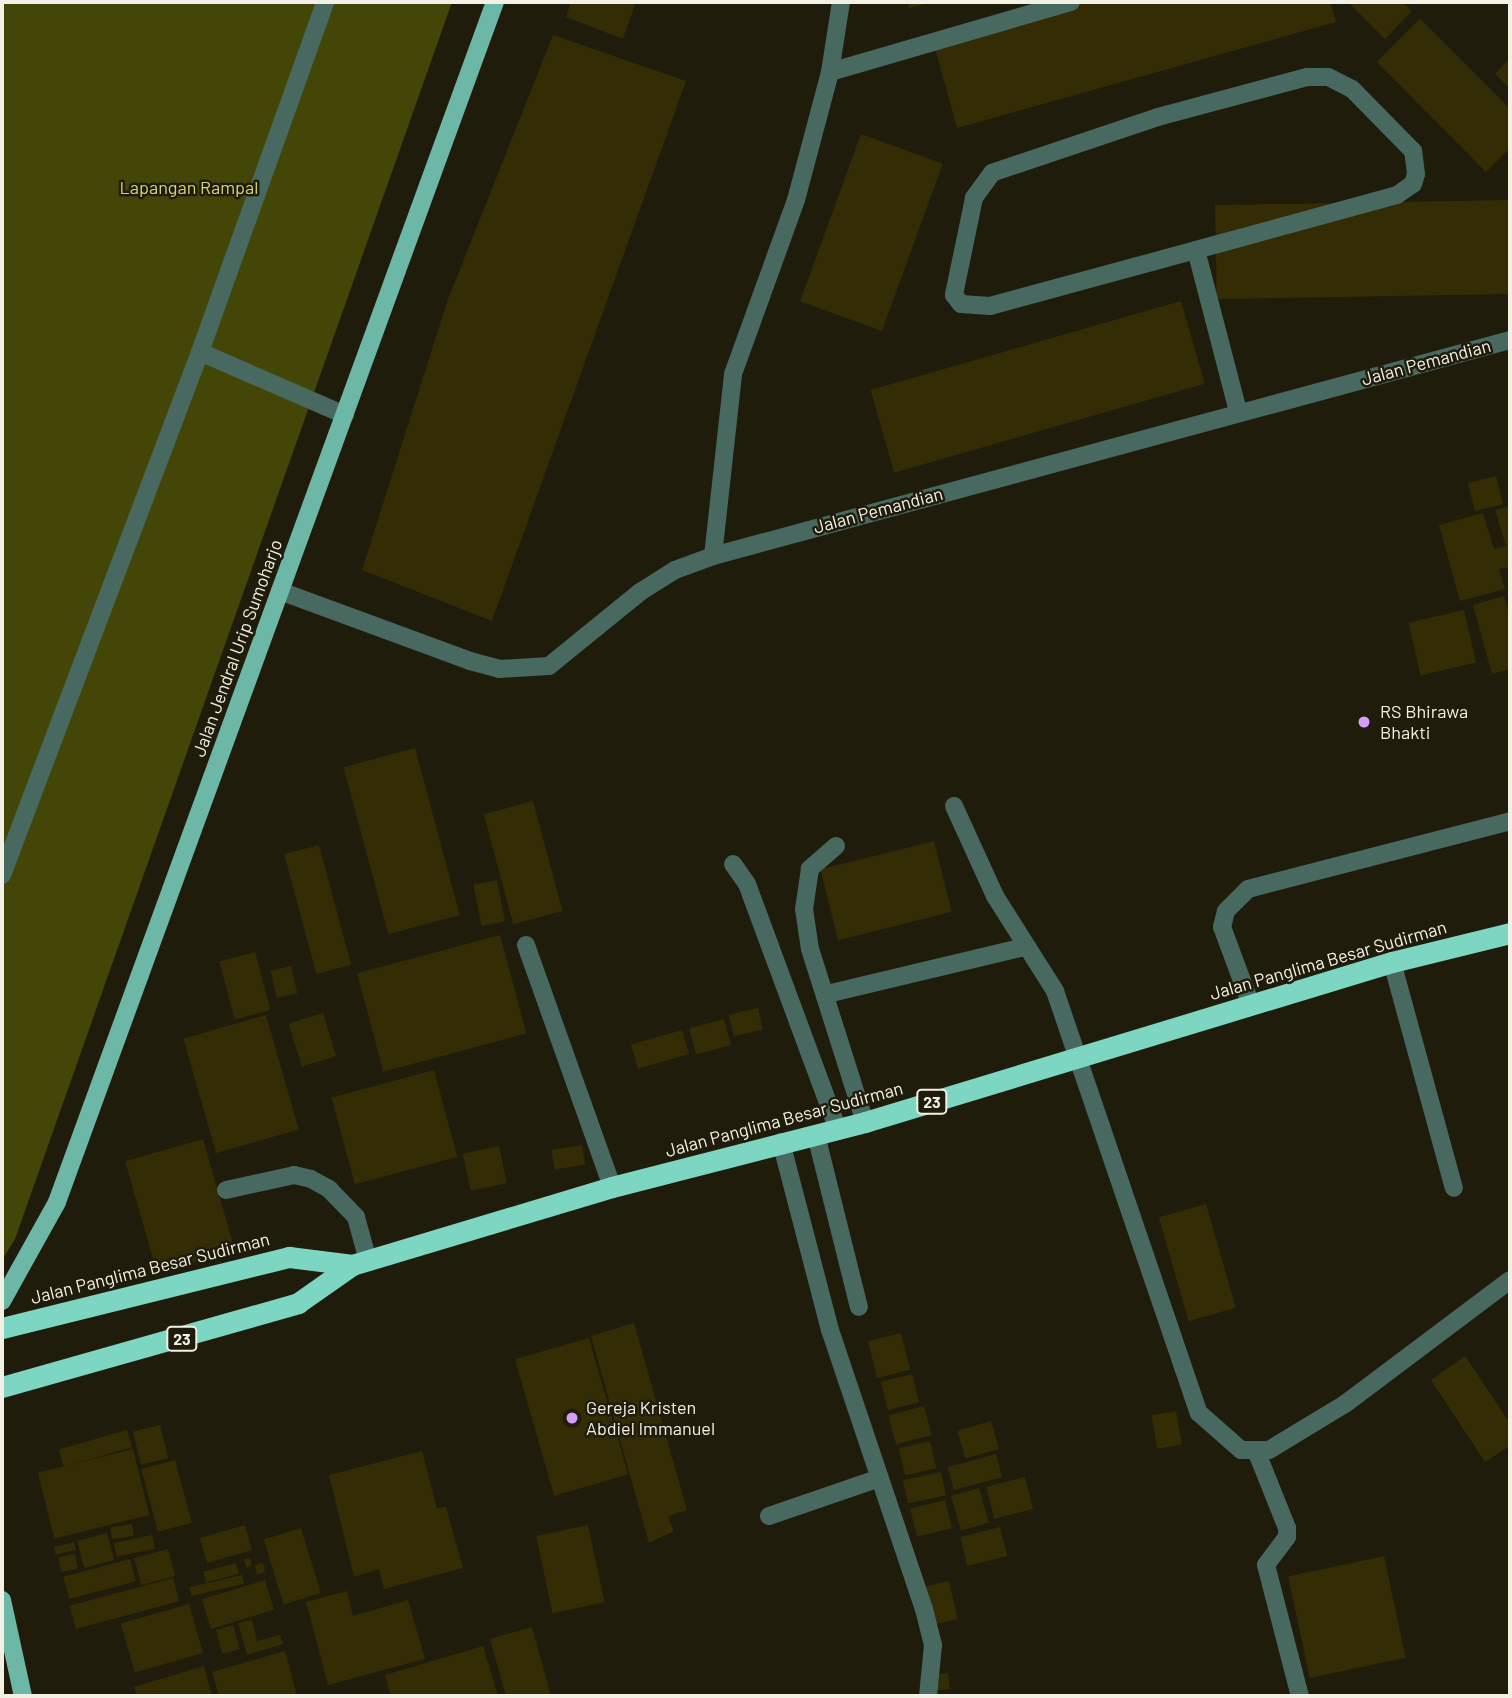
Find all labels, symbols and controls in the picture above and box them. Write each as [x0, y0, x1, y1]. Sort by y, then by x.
park label: Lapangan Rampal [120, 176, 258, 198]
street label: Jalan Pemandian [1359, 334, 1493, 390]
street label: Jalan Pemandian [811, 482, 945, 538]
street label: Jalan Jendral Urip Sumoharjo [188, 536, 286, 760]
place label: RS Bhirawa Bhakti [1380, 701, 1468, 744]
marker: RS Bhirawa Bhakti [1354, 712, 1374, 732]
street label: Jalan Panglima Besar Sudirman [1207, 916, 1449, 1004]
street label: Jalan Panglima Besar Sudirman [663, 1077, 905, 1161]
road number: 23 [916, 1090, 948, 1114]
street label: Jalan Panglima Besar Sudirman [28, 1228, 272, 1308]
road number: 23 [166, 1326, 198, 1352]
place label: Gereja Kristen Abdiel Immanuel [586, 1397, 715, 1440]
marker: Gereja Kristen Abdiel Immanuel [564, 1410, 580, 1426]

